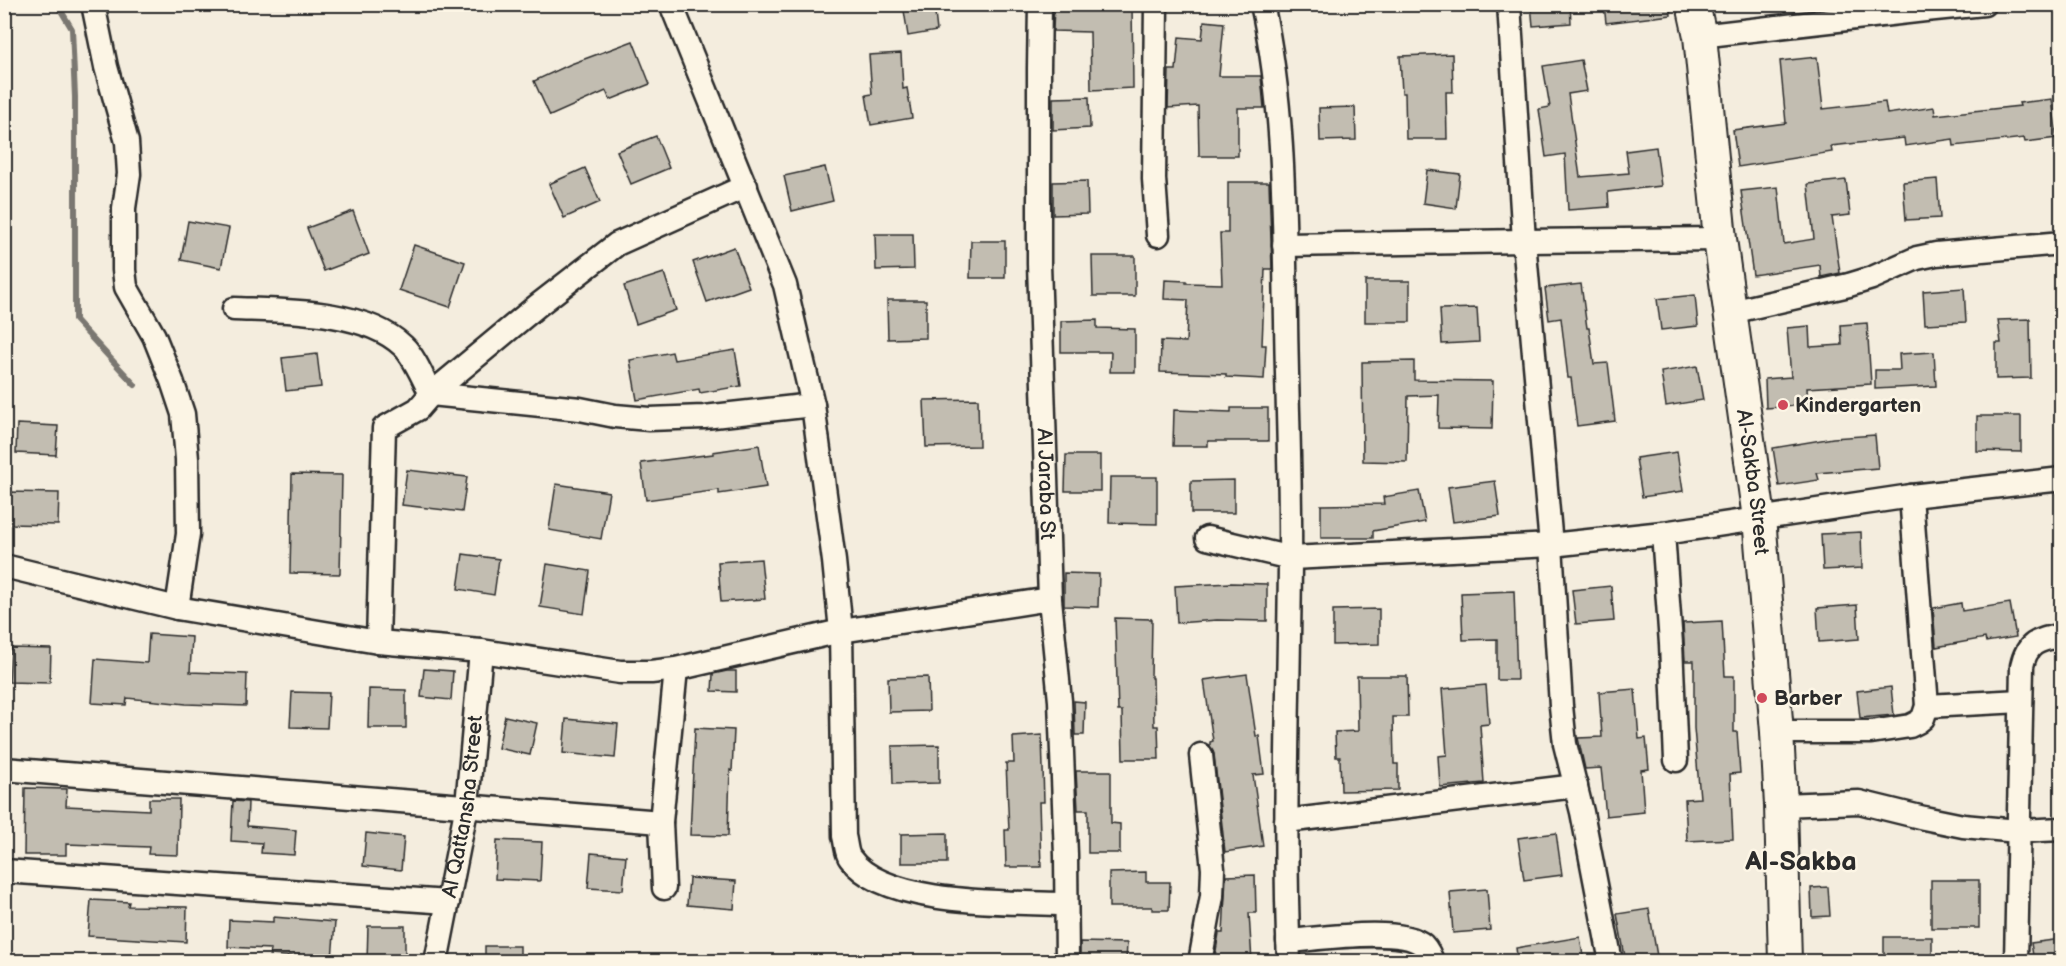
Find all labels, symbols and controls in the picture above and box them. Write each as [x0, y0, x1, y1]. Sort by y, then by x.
place label: Kindergarten [1795, 393, 1921, 418]
marker: Kindergarten [1776, 398, 1790, 412]
street label: Al-Sakba Street [1731, 408, 1774, 556]
street label: Al Jaraba St [1031, 428, 1060, 541]
place label: Barber [1774, 686, 1843, 711]
marker: Barber [1755, 691, 1769, 705]
street label: Al Qattansha Street [437, 714, 488, 900]
district label: Al-Sakba [1744, 846, 1857, 878]

